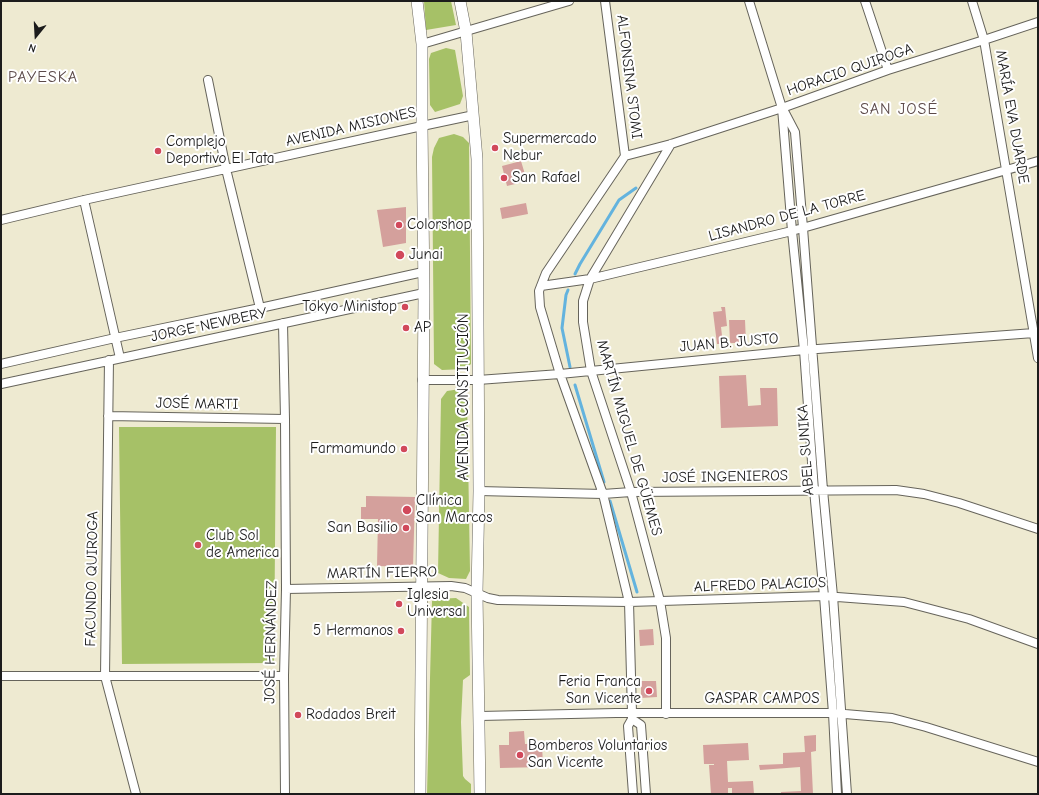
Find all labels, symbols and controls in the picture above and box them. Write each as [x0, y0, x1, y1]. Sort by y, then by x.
street label: ALFONSINA STOMI [612, 14, 646, 140]
north arrow [16, 16, 56, 56]
street label: HORACIO QUIROGA [785, 40, 915, 100]
text: N [27, 41, 38, 55]
street label: MARÍA EVA DUARDE [991, 49, 1033, 185]
district label: PAYESKA [8, 67, 78, 87]
district label: SAN JOSÉ [860, 99, 938, 119]
street label: AVENIDA MISIONES [284, 103, 418, 151]
place label: Supermercado Nebur [503, 130, 597, 165]
place label: Complejo Deportivo El Tata [166, 133, 275, 168]
marker: Supermercado Nebur [490, 143, 500, 153]
marker: Complejo Deportivo El Tata [153, 146, 163, 156]
place label: San Rafael [512, 169, 580, 187]
marker: San Rafael [499, 173, 509, 183]
street label: LISANDRO DE LA TORRE [707, 186, 867, 246]
place label: Colorshop [407, 216, 471, 234]
marker: Colorshop [394, 220, 404, 230]
place label: Junai [409, 246, 443, 264]
marker: Junai [394, 249, 406, 261]
place label: Tokyo Ministop [302, 298, 397, 316]
marker: Tokyo Ministop [400, 302, 410, 312]
street label: JORGE NEWBERY [149, 304, 269, 346]
street label: AVENIDA CONSTITUCIÓN [455, 313, 473, 481]
place label: AP [414, 319, 431, 337]
marker: AP [401, 323, 411, 333]
street label: JUAN B. JUSTO [679, 330, 779, 356]
street label: MARTÍN MIGUEL DE GÜEMES [592, 338, 666, 538]
street label: JOSÉ MARTI [155, 394, 239, 414]
street label: ABEL SUNIKA [794, 404, 818, 496]
place label: Farmamundo [310, 440, 396, 458]
marker: Farmamundo [399, 444, 409, 454]
street label: JOSÉ INGENIEROS [662, 467, 788, 487]
place label: Cllínica San Marcos [416, 492, 492, 527]
marker: Cllínica San Marcos [401, 504, 413, 516]
street label: FACUNDO QUIROGA [82, 511, 102, 647]
place label: San Basilio [327, 519, 398, 537]
marker: San Basilio [401, 523, 411, 533]
place label: Club Sol de America [206, 527, 279, 562]
marker: Club Sol de America [193, 540, 203, 550]
street label: MARTÍN FIERRO [327, 563, 437, 583]
street label: ALFREDO PALACIOS [694, 574, 826, 596]
street label: JOSÉ HERNÁNDEZ [261, 580, 281, 704]
place label: Iglesia Universal [407, 586, 466, 621]
marker: Iglesia Universal [394, 599, 404, 609]
place label: 5 Hermanos [313, 622, 393, 640]
marker: 5 Hermanos [396, 626, 406, 636]
place label: Feria Franca San Vicente [558, 673, 641, 708]
marker: Feria Franca San Vicente [644, 686, 654, 696]
street label: GASPAR CAMPOS [704, 690, 820, 708]
place label: Rodados Breit [306, 706, 396, 724]
marker: Rodados Breit [293, 710, 303, 720]
place label: Bomberos Voluntarios San Vicente [528, 737, 667, 772]
marker: Bomberos Voluntarios San Vicente [515, 750, 525, 760]

